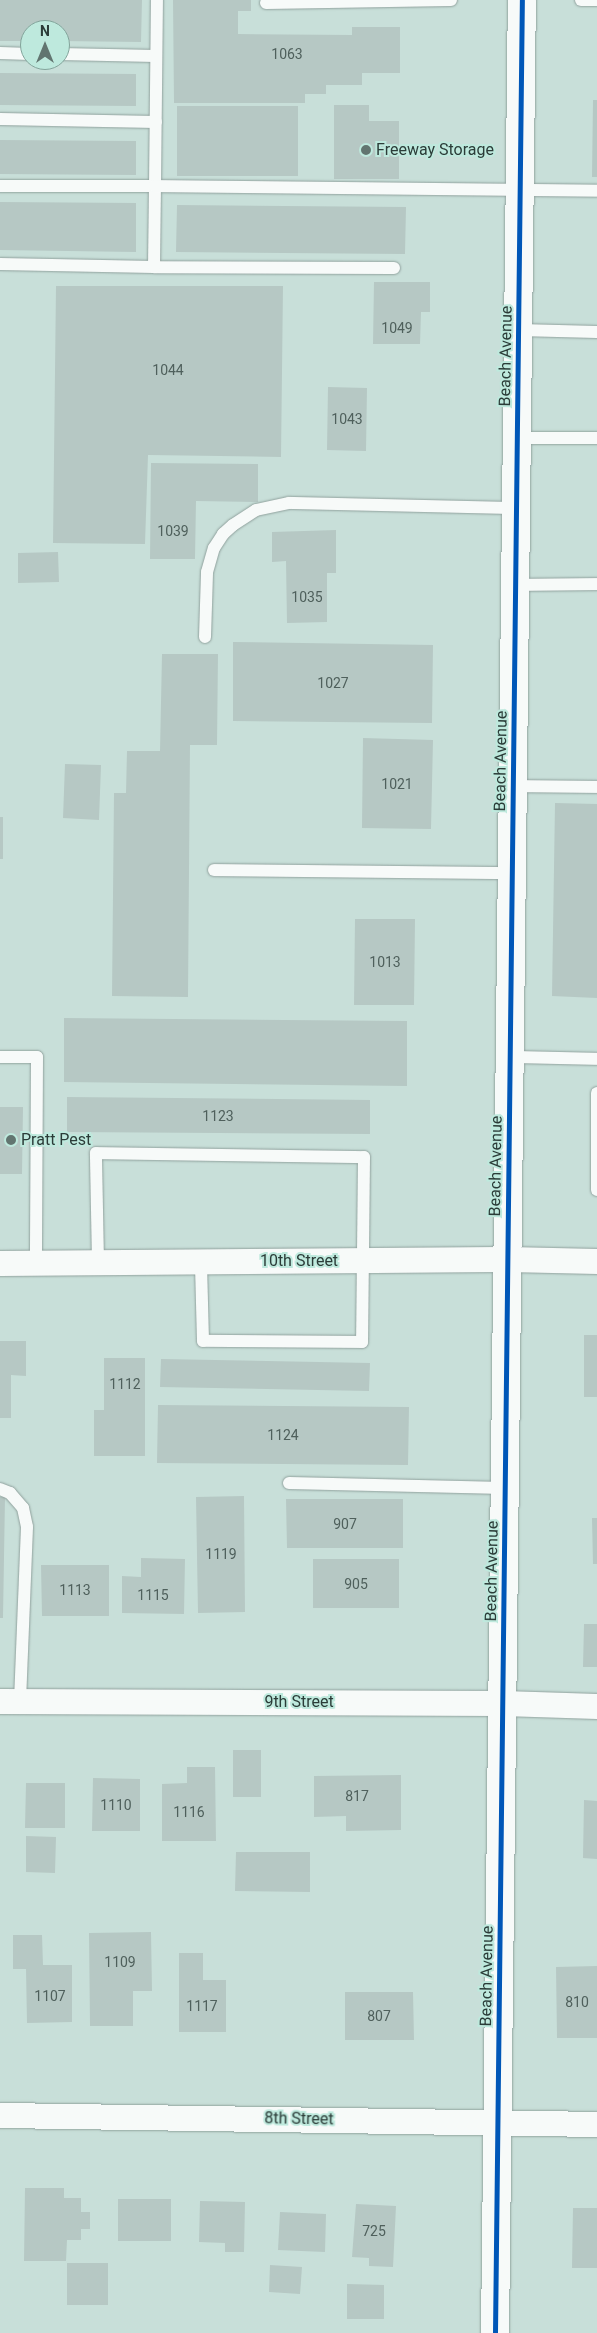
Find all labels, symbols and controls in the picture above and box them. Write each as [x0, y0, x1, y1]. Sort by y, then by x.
north arrow [20, 20, 70, 70]
text: N [40, 23, 50, 39]
house number: 1063 [271, 46, 303, 62]
place label: Freeway Storage [376, 140, 494, 160]
marker: Freeway Storage [360, 144, 372, 156]
street label: Beach Avenue [496, 306, 516, 406]
house number: 1049 [381, 320, 413, 336]
house number: 1044 [152, 362, 184, 378]
house number: 1043 [331, 411, 363, 427]
house number: 1039 [157, 523, 189, 539]
house number: 1035 [291, 589, 323, 605]
house number: 1027 [317, 675, 349, 691]
street label: Beach Avenue [491, 711, 511, 811]
house number: 1021 [381, 776, 413, 792]
house number: 1013 [369, 954, 401, 970]
house number: 1123 [202, 1108, 234, 1124]
street label: Beach Avenue [486, 1116, 506, 1216]
place label: Pratt Pest [21, 1130, 91, 1150]
marker: Pratt Pest [5, 1134, 17, 1146]
street label: 10th Street [260, 1251, 338, 1271]
house number: 1112 [109, 1376, 141, 1392]
house number: 1124 [267, 1427, 299, 1443]
house number: 907 [333, 1516, 357, 1532]
street label: Beach Avenue [482, 1521, 502, 1621]
house number: 1119 [205, 1546, 237, 1562]
house number: 905 [344, 1576, 368, 1592]
house number: 1113 [59, 1582, 91, 1598]
house number: 1115 [137, 1587, 169, 1603]
street label: 9th Street [264, 1692, 334, 1712]
house number: 817 [345, 1788, 369, 1804]
house number: 1110 [100, 1797, 132, 1813]
house number: 1116 [173, 1804, 205, 1820]
street label: Beach Avenue [477, 1926, 497, 2026]
house number: 1109 [104, 1954, 136, 1970]
house number: 1107 [34, 1988, 66, 2004]
house number: 810 [565, 1994, 589, 2010]
house number: 1117 [186, 1998, 218, 2014]
house number: 807 [367, 2008, 391, 2024]
street label: 8th Street [264, 2109, 334, 2129]
house number: 725 [362, 2223, 386, 2239]

